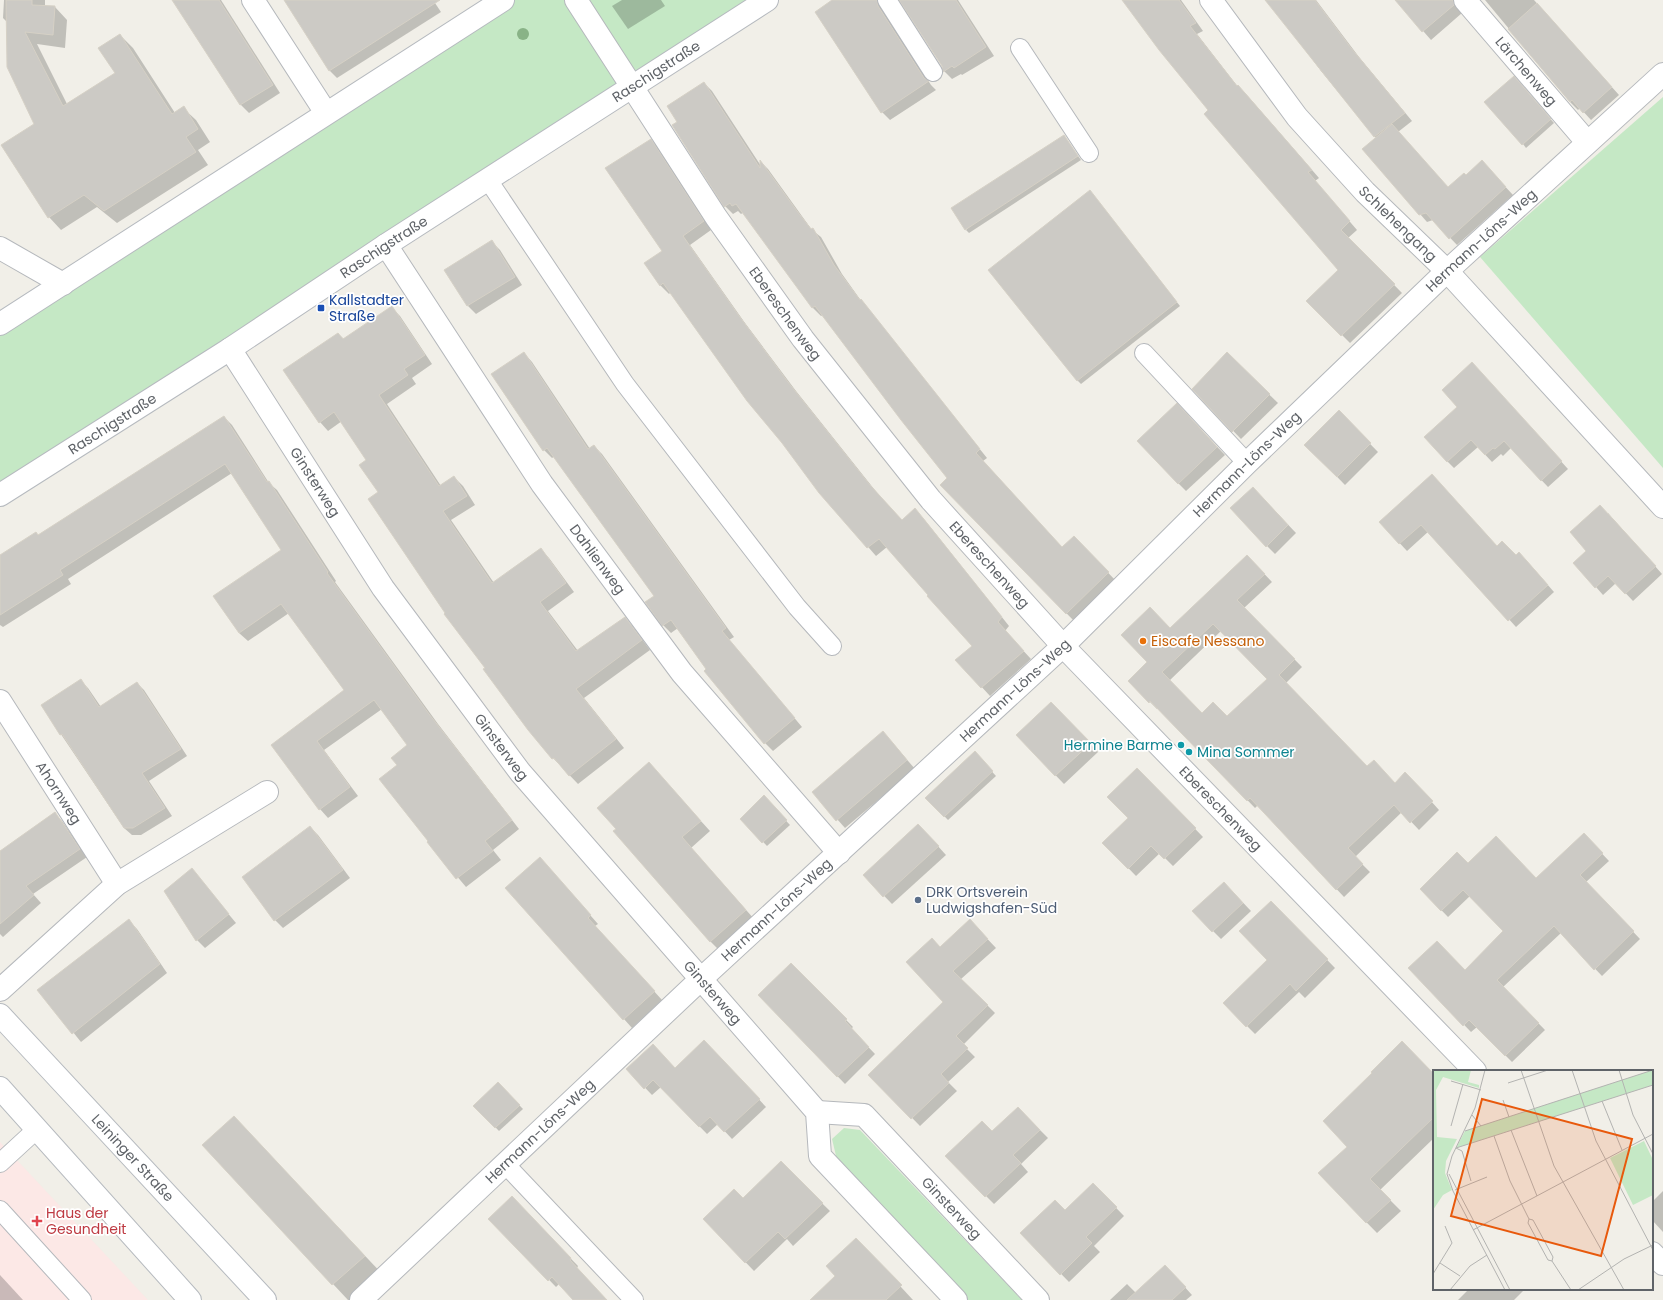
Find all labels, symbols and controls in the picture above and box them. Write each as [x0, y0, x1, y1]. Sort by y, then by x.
street label: Lärchenweg [1491, 32, 1562, 110]
street label: Raschigstraße [608, 35, 704, 107]
street label: Schlehengang [1354, 181, 1441, 266]
street label: Hermann-Löns-Weg [1421, 184, 1541, 296]
street label: Raschigstraße [336, 211, 432, 283]
street label: Ebereschenweg [744, 263, 826, 364]
place label: Kallstadter Straße [329, 290, 404, 326]
marker: Kallstadter Straße [316, 303, 326, 313]
street label: Raschigstraße [64, 388, 161, 459]
street label: Hermann-Löns-Weg [1188, 407, 1305, 522]
street label: Ginsterweg [285, 443, 345, 521]
street label: Ebereschenweg [945, 517, 1034, 613]
street label: Dahlienweg [565, 520, 630, 598]
place label: Eiscafe Nessano [1151, 631, 1264, 651]
street label: Hermann-Löns-Weg [955, 634, 1075, 746]
marker: Eiscafe Nessano [1138, 636, 1148, 646]
street label: Ginsterweg [470, 709, 533, 785]
place label: Hermine Barme [1064, 735, 1173, 755]
marker: Hermine Barme [1176, 740, 1186, 750]
place label: Mina Sommer [1197, 742, 1295, 762]
marker: Mina Sommer [1184, 747, 1194, 757]
street label: Ahornweg [31, 757, 86, 828]
street label: Ebereschenweg [1175, 762, 1267, 855]
street label: Hermann-Löns-Weg [717, 854, 836, 966]
place label: DRK Ortsverein Ludwigshafen-Süd [926, 882, 1057, 918]
marker: DRK Ortsverein Ludwigshafen-Süd [913, 895, 923, 905]
street label: Ginsterweg [679, 956, 746, 1029]
inset map [1433, 1070, 1653, 1290]
street label: Hermann-Löns-Weg [481, 1074, 599, 1188]
street label: Leininger Straße [87, 1110, 179, 1206]
street label: Ginsterweg [917, 1172, 986, 1244]
place label: Haus der Gesundheit [46, 1203, 126, 1239]
marker: Haus der Gesundheit [31, 1215, 43, 1227]

